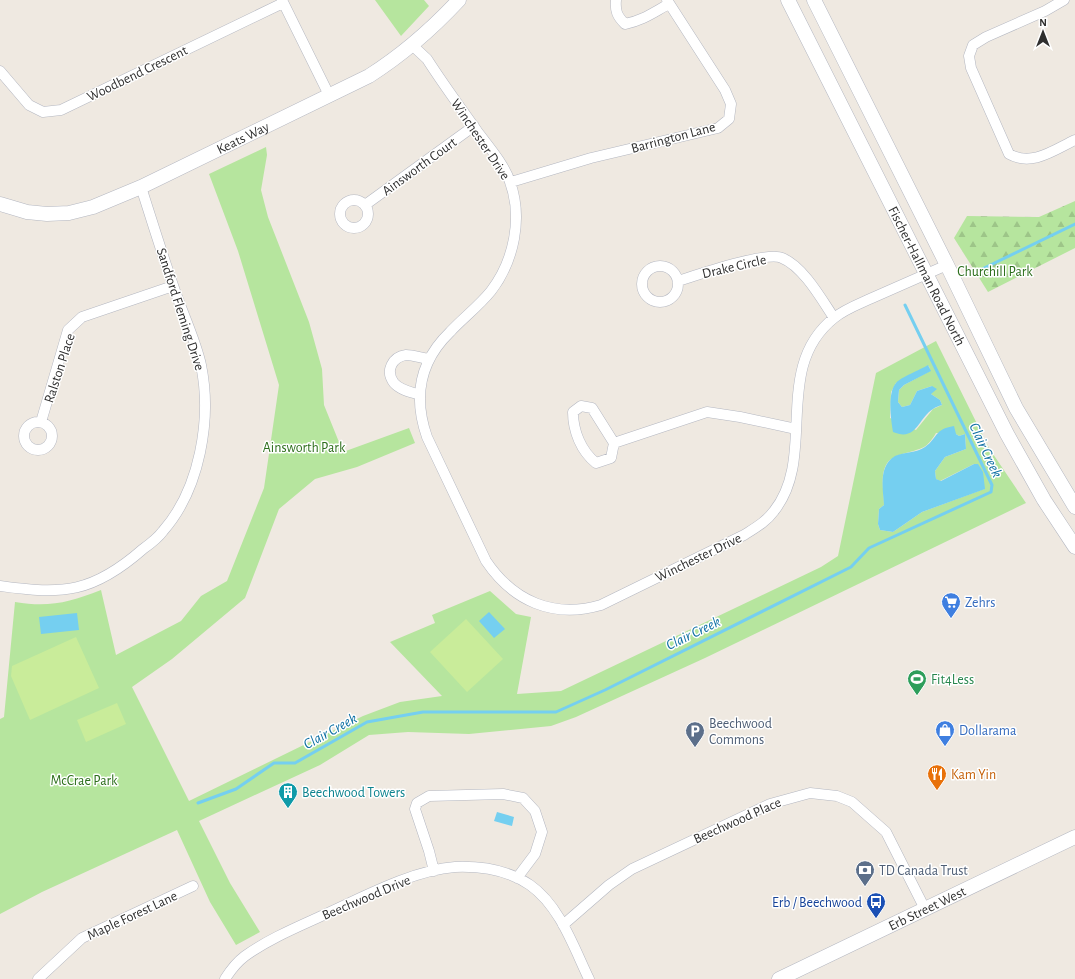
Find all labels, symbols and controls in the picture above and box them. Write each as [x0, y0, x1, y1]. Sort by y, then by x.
north arrow [1023, 12, 1063, 52]
text: N [1039, 17, 1047, 28]
street label: Woodbend Crescent [85, 43, 190, 104]
street label: Winchester Drive [448, 97, 512, 182]
street label: Keats Way [215, 120, 271, 157]
street label: Barrington Lane [630, 120, 717, 156]
street label: Ainsworth Court [380, 135, 460, 198]
street label: Fischer-Hallman Road North [885, 204, 967, 348]
street label: Sandford Fleming Drive [154, 246, 206, 372]
street label: Drake Circle [701, 253, 768, 281]
park label: Churchill Park [957, 265, 1033, 279]
street label: Ralston Place [42, 332, 78, 405]
water label: Clair Creek [966, 421, 1005, 480]
park label: Ainsworth Park [263, 441, 346, 455]
street label: Winchester Drive [653, 531, 744, 585]
supermarket icon: Zehrs [940, 591, 962, 619]
place label: Zehrs [965, 596, 995, 610]
water label: Clair Creek [664, 614, 723, 653]
sports icon: Fit4Less [906, 668, 928, 696]
place label: Fit4Less [931, 673, 974, 687]
water label: Clair Creek [301, 711, 359, 752]
place label: Beechwood Commons [709, 717, 772, 747]
shop icon: Dollarama [934, 719, 956, 747]
parking icon: Beechwood Commons [684, 720, 706, 748]
place label: Dollarama [959, 724, 1017, 738]
restaurant icon: Kam Yin [926, 763, 948, 791]
place label: Kam Yin [951, 768, 996, 782]
park label: McCrae Park [51, 774, 118, 788]
building icon: Beechwood Towers [277, 781, 299, 809]
place label: Beechwood Towers [302, 786, 405, 800]
street label: Beechwood Place [691, 795, 783, 846]
bank icon: TD Canada Trust [854, 859, 876, 887]
place label: TD Canada Trust [879, 864, 968, 878]
street label: Beechwood Drive [320, 873, 413, 923]
street label: Erb Street West [886, 884, 969, 933]
street label: Maple Forest Lane [85, 889, 180, 943]
bus stop icon: Erb / Beechwood [865, 891, 887, 919]
place label: Erb / Beechwood [772, 896, 862, 910]

